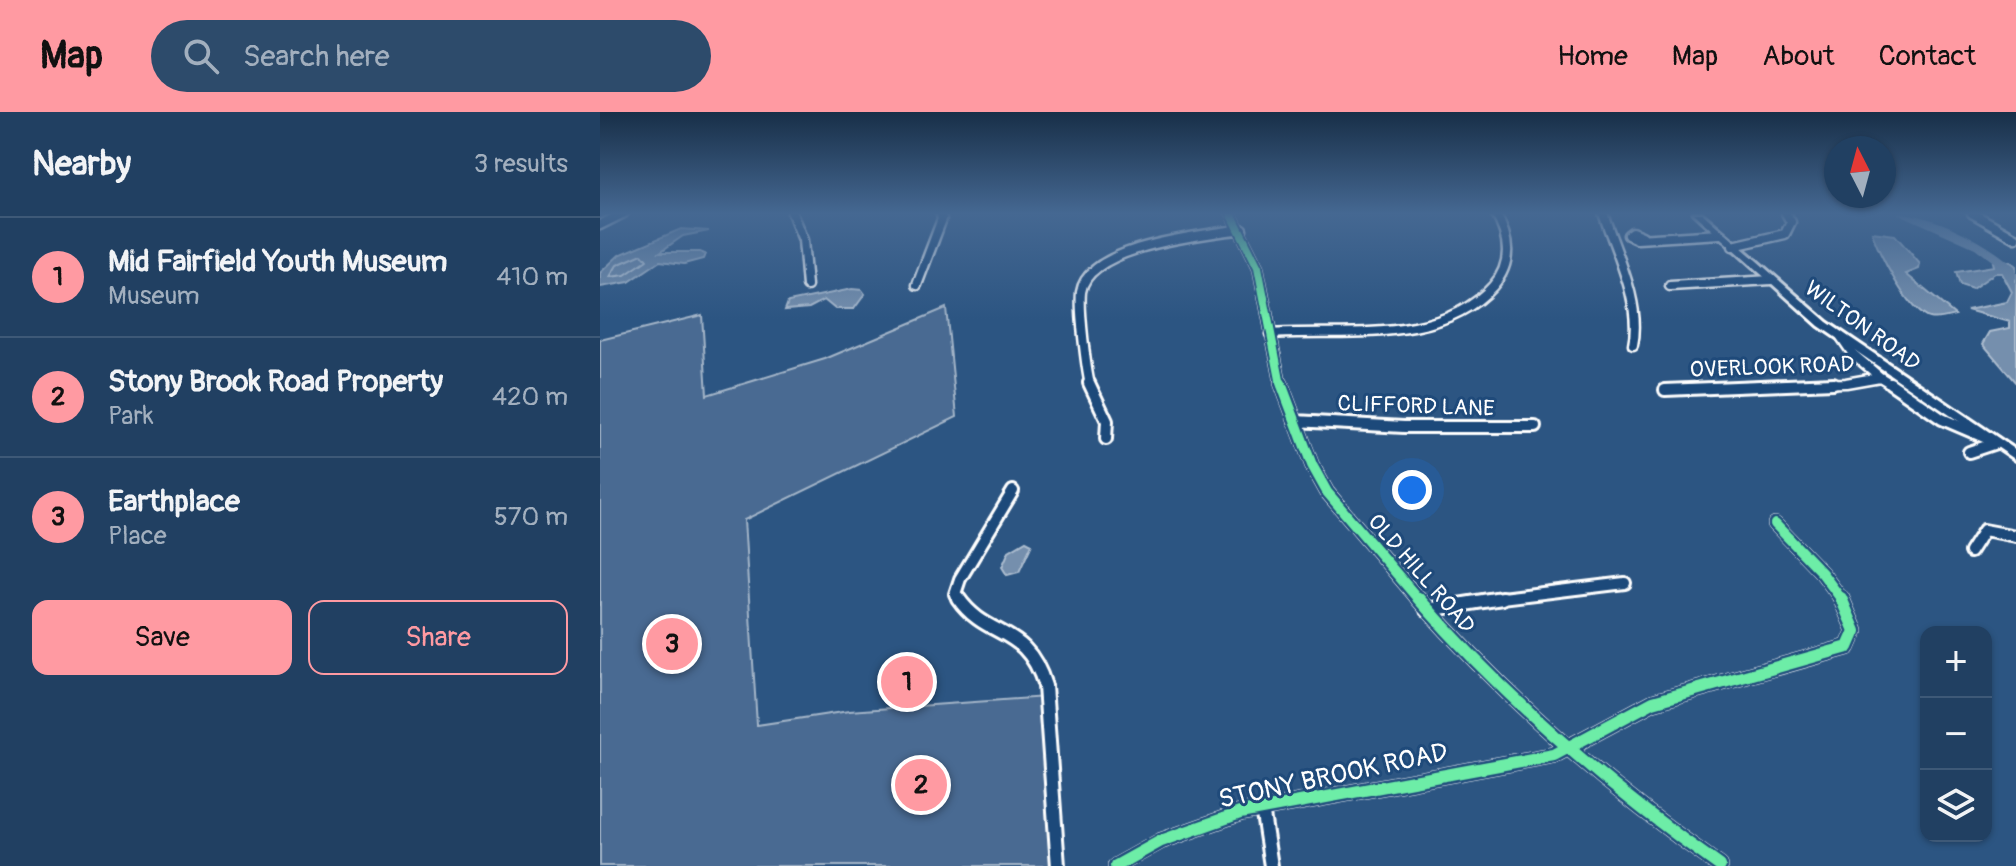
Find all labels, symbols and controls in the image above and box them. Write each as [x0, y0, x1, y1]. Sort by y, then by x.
search box [151, 20, 711, 92]
text: Map [40, 32, 103, 80]
icon: search [179, 34, 223, 78]
text: Search here [243, 38, 390, 75]
text: Home [1557, 39, 1628, 74]
text: Map [1672, 39, 1718, 74]
text: About [1762, 39, 1835, 74]
text: Contact [1879, 39, 1976, 74]
north arrow [1824, 136, 1896, 208]
text: Nearby [32, 143, 131, 186]
text: 3 results [474, 148, 568, 180]
text: Mid Fairfield Youth Museum [108, 243, 447, 280]
text: 1 [53, 261, 63, 293]
text: 410 m [496, 261, 568, 293]
street label: WILTON ROAD [1799, 274, 1926, 377]
text: Museum [108, 280, 200, 312]
street label: OVERLOOK ROAD [1689, 350, 1855, 384]
text: Stony Brook Road Property [108, 363, 443, 400]
text: 2 [51, 381, 65, 413]
text: 420 m [492, 381, 568, 413]
street label: CLIFFORD LANE [1337, 389, 1495, 423]
text: Park [108, 400, 154, 432]
your location [1392, 470, 1432, 510]
text: Earthplace [108, 483, 240, 520]
text: 3 [51, 501, 65, 533]
text: 570 m [494, 501, 568, 533]
street label: OLD HILL ROAD [1362, 508, 1481, 639]
text: Place [108, 520, 167, 552]
button: Save [32, 600, 292, 675]
button: Share [308, 600, 568, 675]
pin: 3 [646, 614, 698, 674]
map controls [1920, 626, 1992, 842]
button: + [1920, 626, 1992, 698]
pin: 1 [881, 652, 933, 712]
button: − [1920, 698, 1992, 770]
street label: STONY BROOK ROAD [1216, 736, 1451, 816]
pin: 2 [895, 755, 947, 815]
button: layers [1920, 770, 1992, 842]

